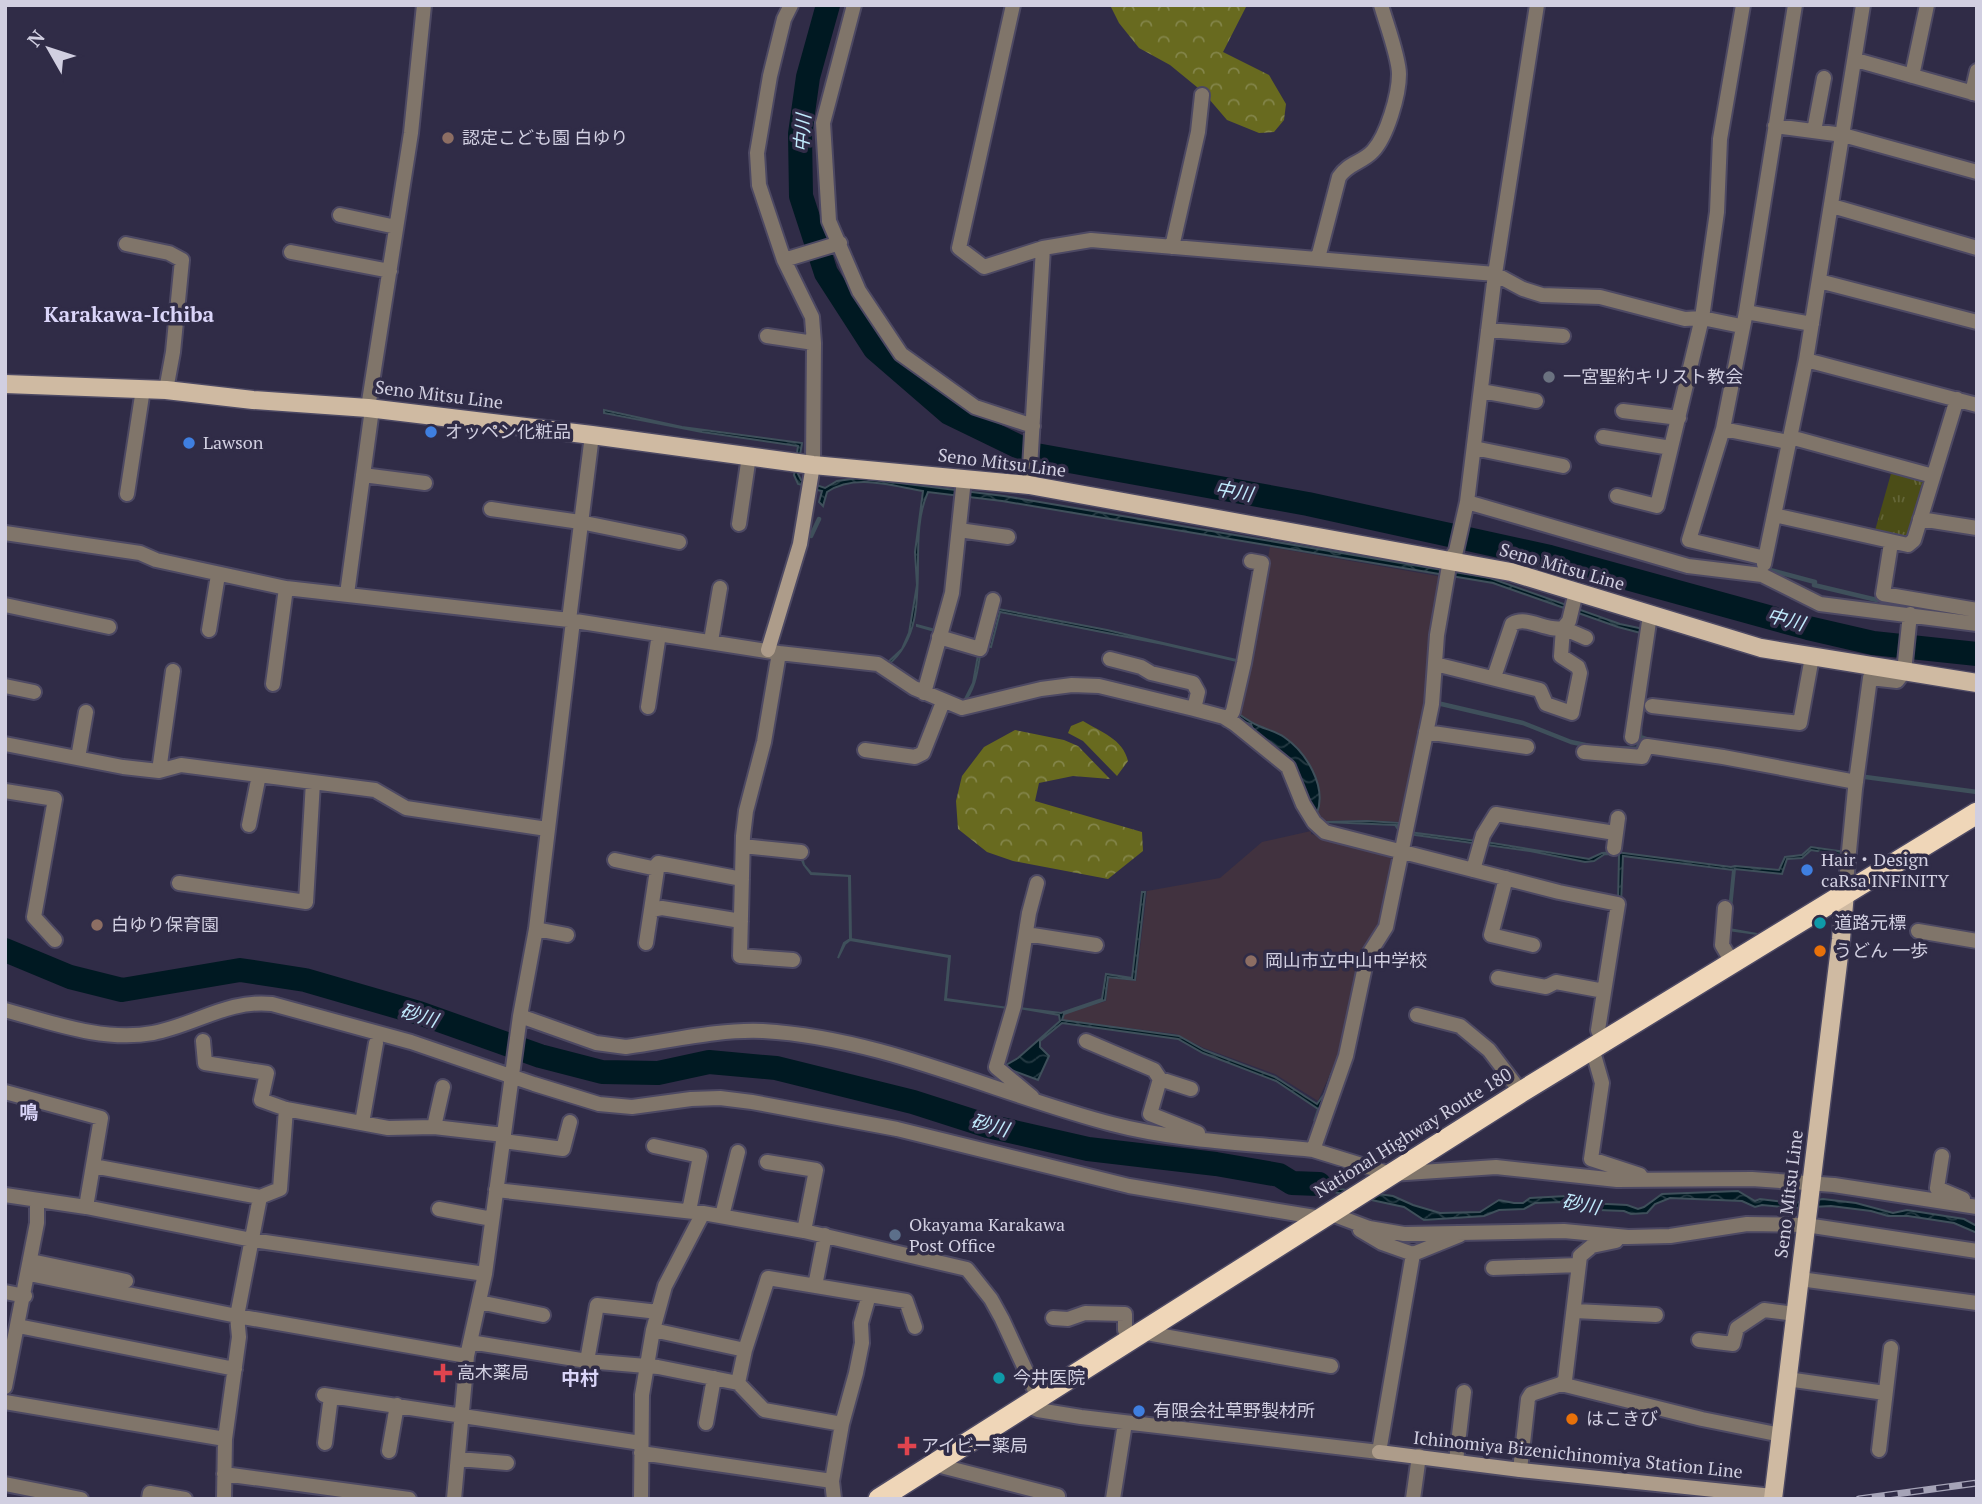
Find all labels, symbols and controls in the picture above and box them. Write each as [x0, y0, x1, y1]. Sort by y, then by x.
north arrow [14, 14, 84, 84]
text: N [21, 24, 50, 51]
water label: 中川 [788, 111, 815, 153]
place label: 認定こども園 白ゆり [462, 125, 628, 149]
marker: 認定こども園 白ゆり [440, 130, 456, 146]
district label: Karakawa-Ichiba [44, 300, 215, 328]
place label: 一宮聖約キリスト教会 [1563, 364, 1743, 388]
marker: 一宮聖約キリスト教会 [1541, 369, 1557, 385]
street label: Seno Mitsu Line [374, 374, 505, 414]
place label: オッペン化粧品 [445, 419, 571, 443]
marker: オッペン化粧品 [423, 424, 439, 440]
place label: Lawson [203, 430, 264, 454]
marker: Lawson [181, 435, 197, 451]
street label: Seno Mitsu Line [937, 442, 1068, 482]
water label: 中川 [1213, 475, 1257, 506]
street label: Seno Mitsu Line [1497, 537, 1628, 595]
water label: 中川 [1765, 602, 1810, 636]
place label: Hair・Design caRsa INFINITY [1821, 847, 1949, 892]
marker: Hair・Design caRsa INFINITY [1799, 862, 1815, 878]
place label: 道路元標 [1834, 910, 1906, 934]
place label: 白ゆり保育園 [111, 912, 219, 936]
marker: 道路元標 [1812, 915, 1828, 931]
marker: 白ゆり保育園 [89, 917, 105, 933]
place label: うどん 一歩 [1834, 938, 1928, 962]
marker: うどん 一歩 [1812, 943, 1828, 959]
place label: 岡山市立中山中学校 [1265, 948, 1427, 972]
marker: 岡山市立中山中学校 [1243, 953, 1259, 969]
water label: 砂川 [397, 997, 443, 1033]
street label: National Highway Route 180 [1309, 1061, 1516, 1203]
district label: 鳴 [19, 1099, 39, 1124]
water label: 砂川 [969, 1108, 1014, 1142]
street label: Seno Mitsu Line [1768, 1128, 1808, 1259]
water label: 砂川 [1560, 1188, 1604, 1220]
place label: Okayama Karakawa Post Office [909, 1212, 1065, 1257]
marker: Okayama Karakawa Post Office [887, 1227, 903, 1243]
place label: 高木薬局 [457, 1360, 529, 1384]
marker: 高木薬局 [435, 1365, 451, 1381]
district label: 中村 [561, 1365, 599, 1390]
place label: 今井医院 [1013, 1365, 1085, 1389]
marker: 今井医院 [991, 1370, 1007, 1386]
place label: 有限会社草野製材所 [1153, 1398, 1315, 1422]
marker: 有限会社草野製材所 [1131, 1403, 1147, 1419]
place label: はこきび [1586, 1406, 1658, 1430]
marker: はこきび [1564, 1411, 1580, 1427]
street label: Ichinomiya Bizenichinomiya Station Line [1412, 1425, 1744, 1483]
place label: アイビー薬局 [921, 1433, 1028, 1457]
marker: アイビー薬局 [899, 1438, 915, 1454]

